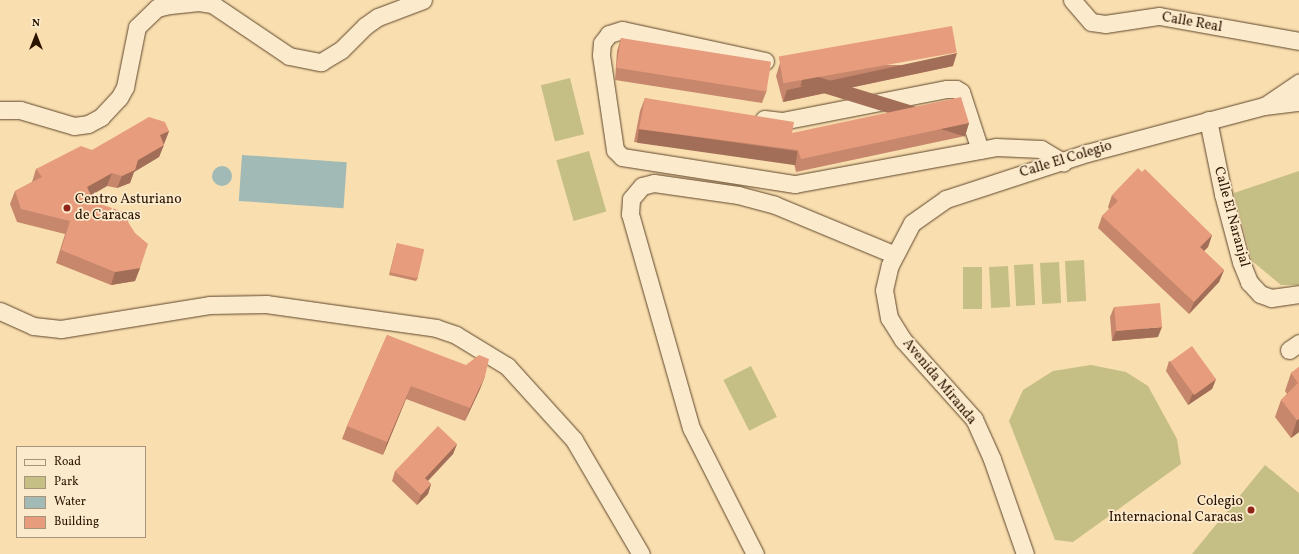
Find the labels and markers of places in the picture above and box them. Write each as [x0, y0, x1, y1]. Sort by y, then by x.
place label: Centro Asturiano de Caracas [75, 192, 182, 224]
marker: Centro Asturiano de Caracas [62, 203, 72, 213]
place label: Colegio Internacional Caracas [1109, 494, 1243, 526]
marker: Colegio Internacional Caracas [1246, 505, 1256, 515]

